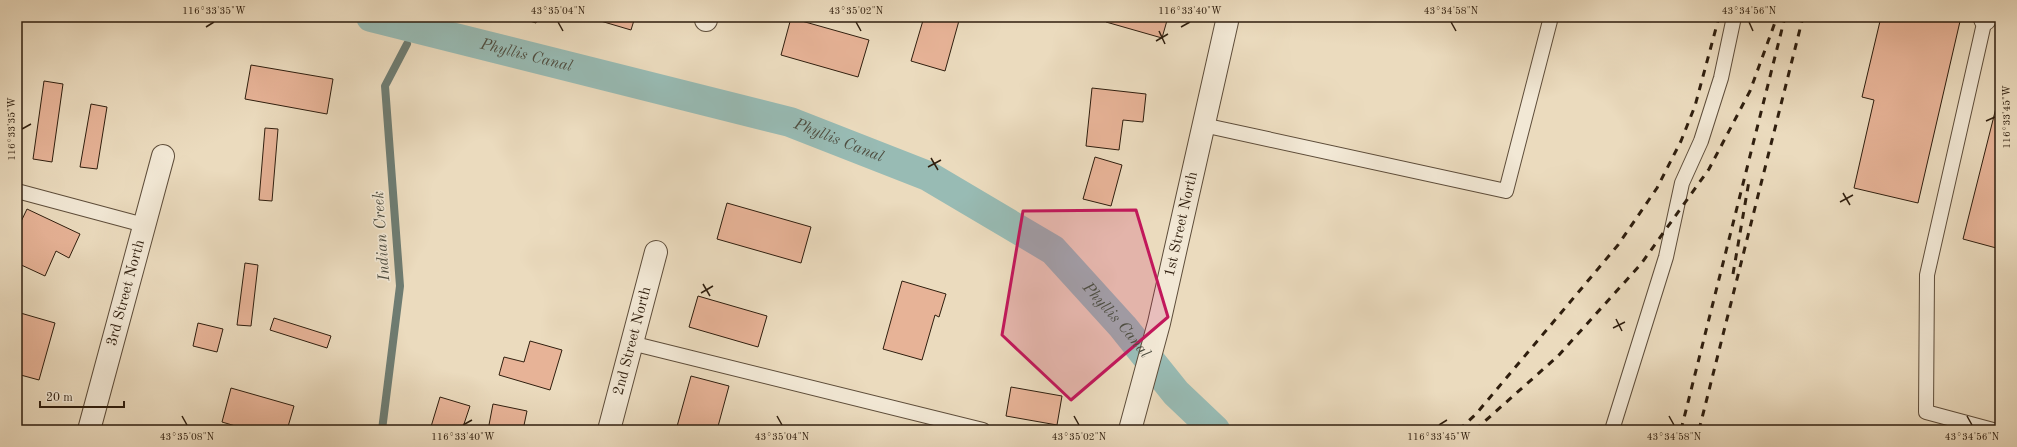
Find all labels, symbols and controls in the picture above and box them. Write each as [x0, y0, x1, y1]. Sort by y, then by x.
text: 116°33'35"W [182, 6, 246, 16]
text: 43°35'04"N [531, 6, 586, 16]
text: 43°35'02"N [829, 6, 884, 16]
text: 116°33'40"W [1158, 6, 1222, 16]
text: 43°34'58"N [1424, 6, 1479, 16]
text: 43°34'56"N [1722, 6, 1777, 16]
water label: Phyllis Canal [477, 36, 574, 75]
text: 116°33'45"W [2002, 85, 2012, 149]
text: 116°33'35"W [7, 97, 17, 161]
water label: Phyllis Canal [791, 116, 886, 166]
street label: 1st Street North [1162, 170, 1200, 278]
water label: Indian Creek [371, 190, 393, 283]
street label: 3rd Street North [105, 238, 148, 348]
water label: Phyllis Canal [1078, 279, 1153, 362]
street label: 2nd Street North [611, 285, 654, 397]
scale bar [40, 383, 124, 409]
text: 20 m [46, 392, 73, 404]
text: 43°35'08"N [160, 432, 215, 442]
text: 116°33'40"W [431, 432, 495, 442]
text: 43°35'04"N [755, 432, 810, 442]
text: 43°35'02"N [1052, 432, 1107, 442]
text: 116°33'45"W [1407, 432, 1471, 442]
text: 43°34'58"N [1647, 432, 1702, 442]
text: 43°34'56"N [1945, 432, 2000, 442]

